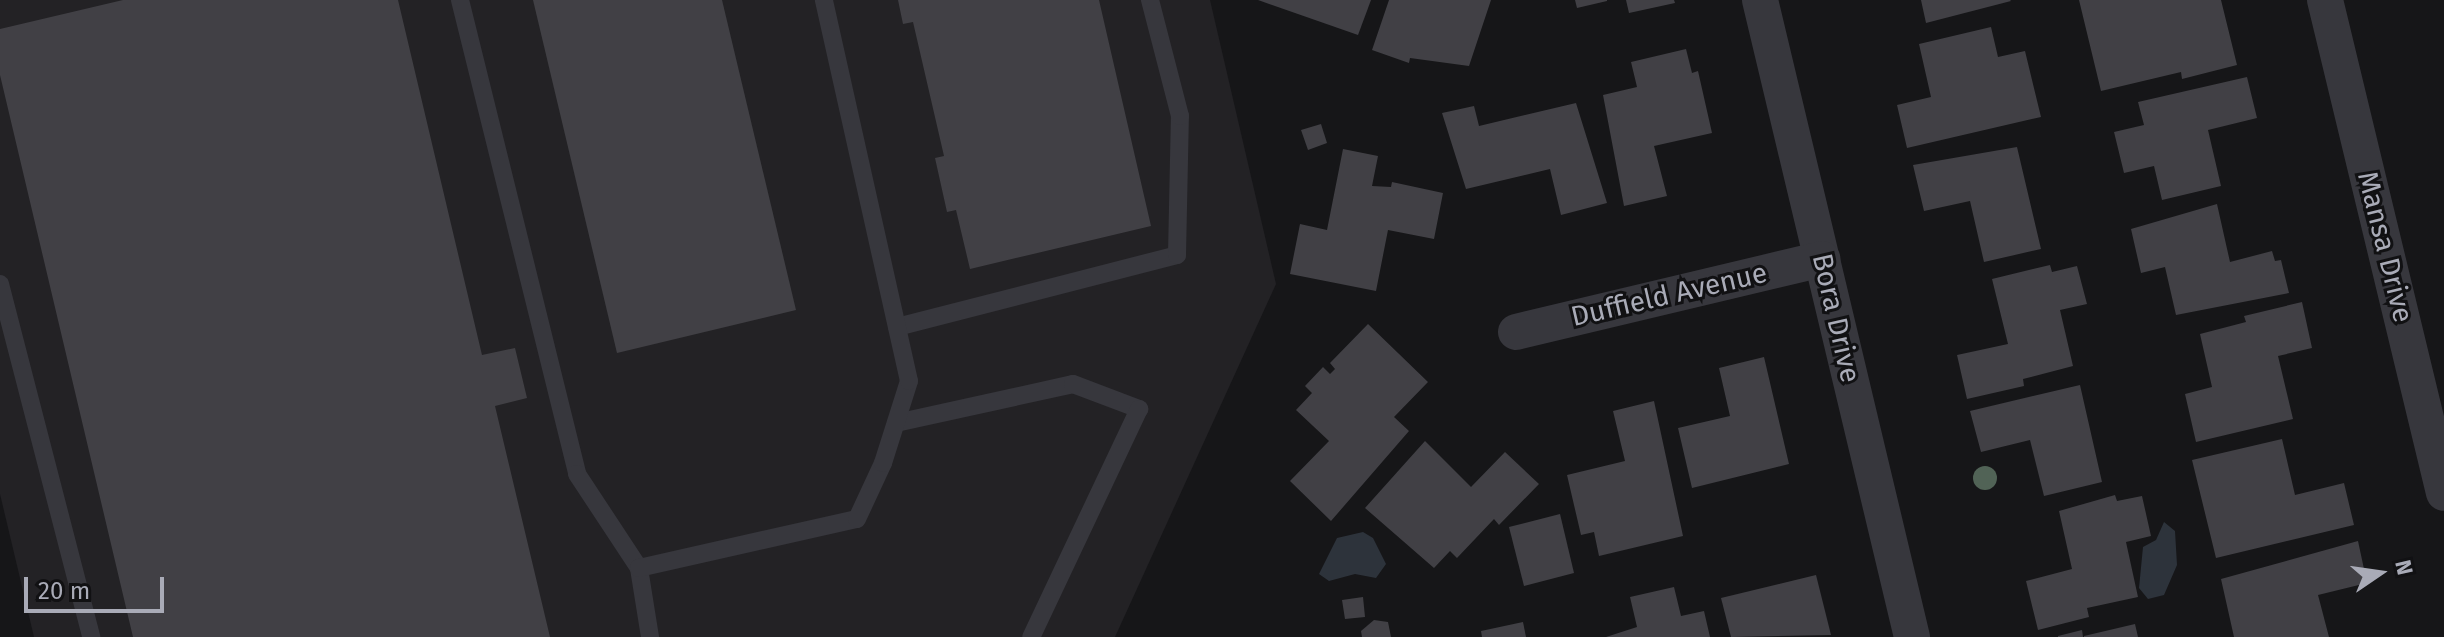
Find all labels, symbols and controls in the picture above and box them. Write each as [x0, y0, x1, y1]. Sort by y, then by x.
street label: Mansa Drive [2350, 168, 2420, 326]
street label: Bora Drive [1805, 250, 1867, 386]
street label: Duffield Avenue [1568, 256, 1770, 334]
north arrow [2340, 533, 2420, 613]
text: N [2389, 557, 2419, 578]
scale bar [28, 561, 168, 611]
text: 20 m [38, 577, 90, 605]

